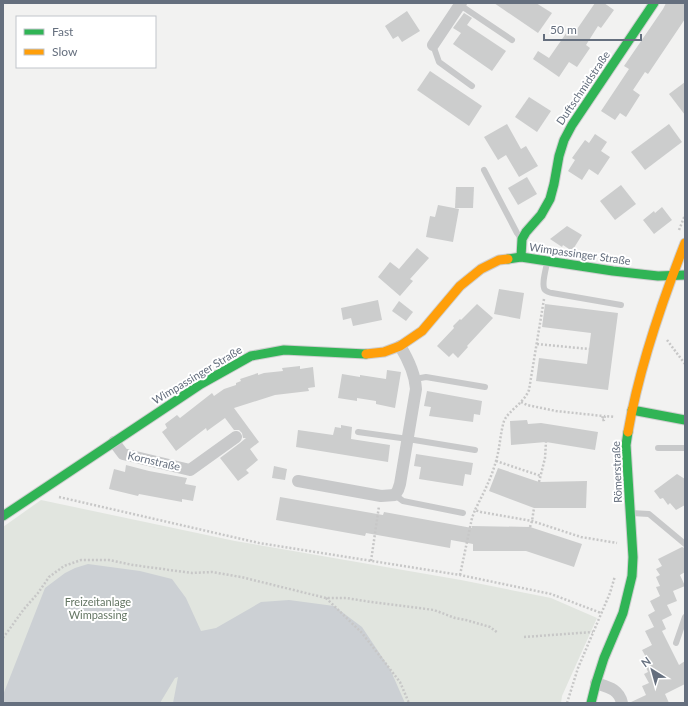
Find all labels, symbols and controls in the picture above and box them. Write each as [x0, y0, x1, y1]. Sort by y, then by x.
legend [16, 16, 156, 68]
scale bar [544, 16, 641, 42]
text: 50 m [550, 22, 577, 37]
text: Fast [52, 24, 74, 39]
text: Slow [52, 44, 78, 59]
street label: Duftschmidstraße [553, 48, 612, 127]
street label: Wimpassinger Straße [529, 240, 632, 267]
street label: Wimpassinger Straße [150, 343, 244, 406]
street label: Römerstraße [609, 441, 624, 503]
street label: Kornstraße [127, 448, 182, 473]
park label: Freizeitanlage Wimpassing [65, 595, 131, 621]
north arrow [632, 650, 672, 690]
text: N [638, 654, 653, 669]

